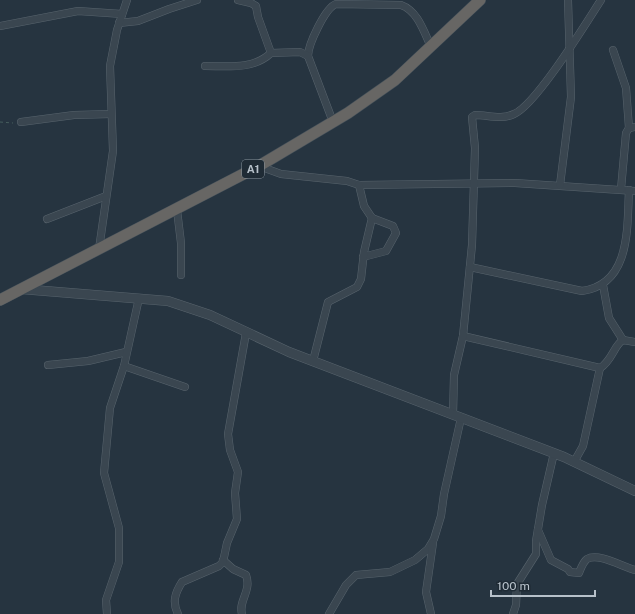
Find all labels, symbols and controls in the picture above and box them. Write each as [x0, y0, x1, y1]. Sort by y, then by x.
road number: A1 [242, 160, 264, 178]
scale bar [491, 572, 595, 598]
text: 100 m [497, 579, 530, 593]

